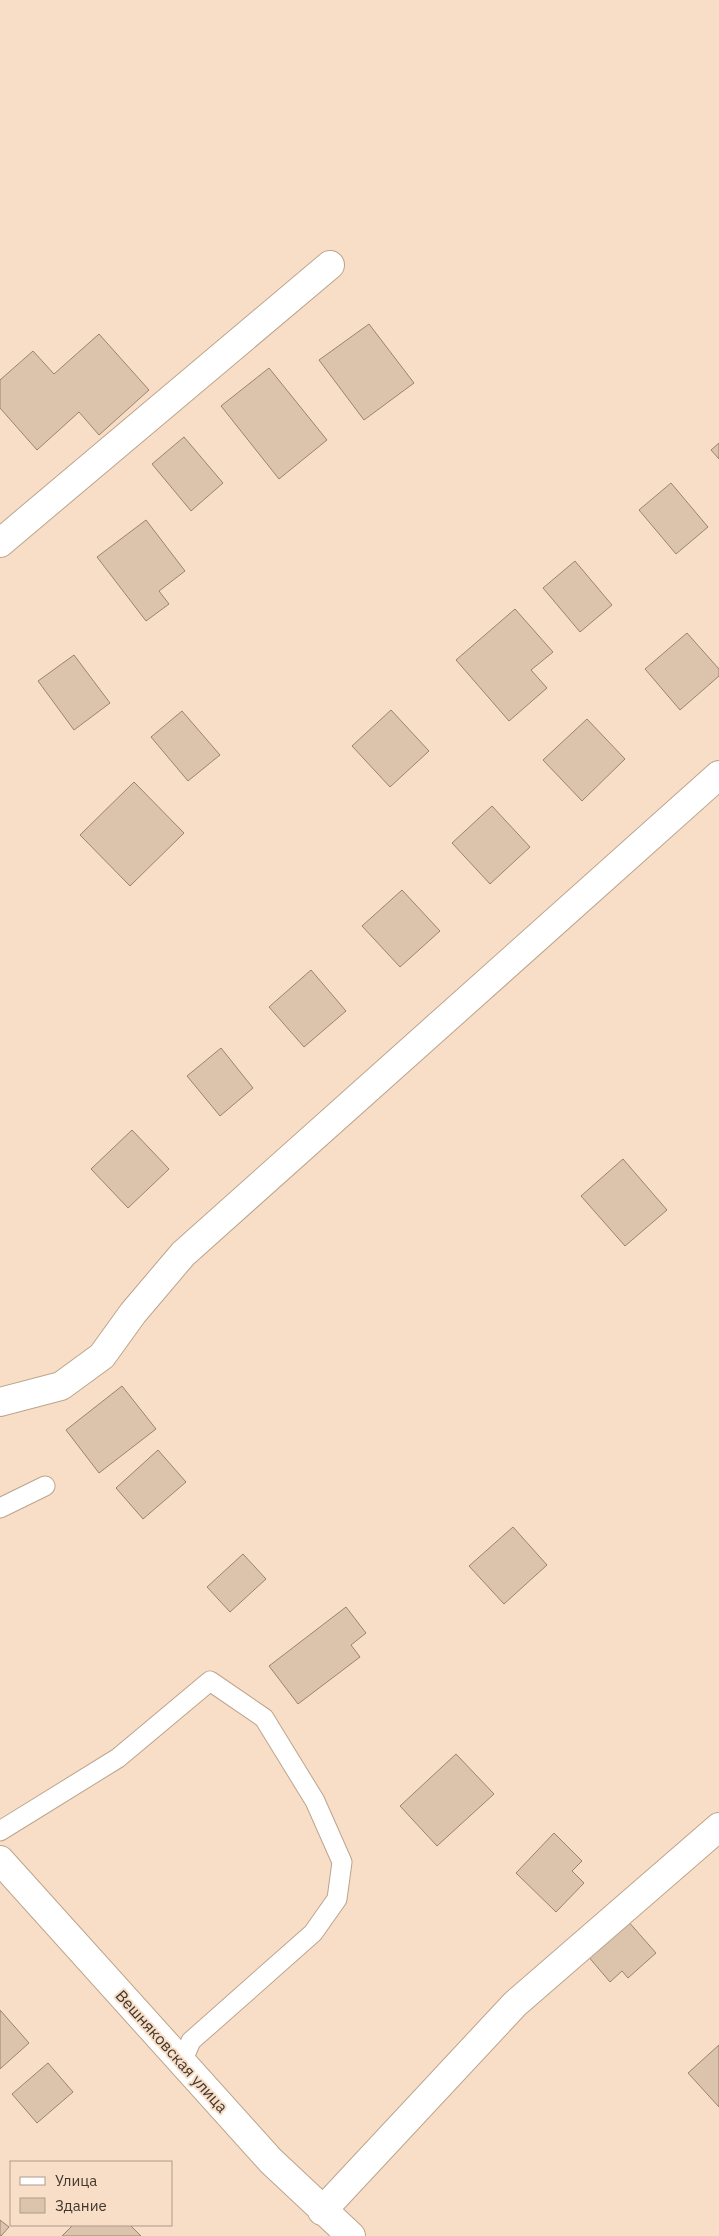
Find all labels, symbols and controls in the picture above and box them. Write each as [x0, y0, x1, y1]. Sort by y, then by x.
street label: Вешняковская улица [112, 1985, 233, 2117]
legend [10, 2161, 172, 2226]
text: Улица [55, 2171, 97, 2190]
text: Здание [55, 2196, 107, 2215]

